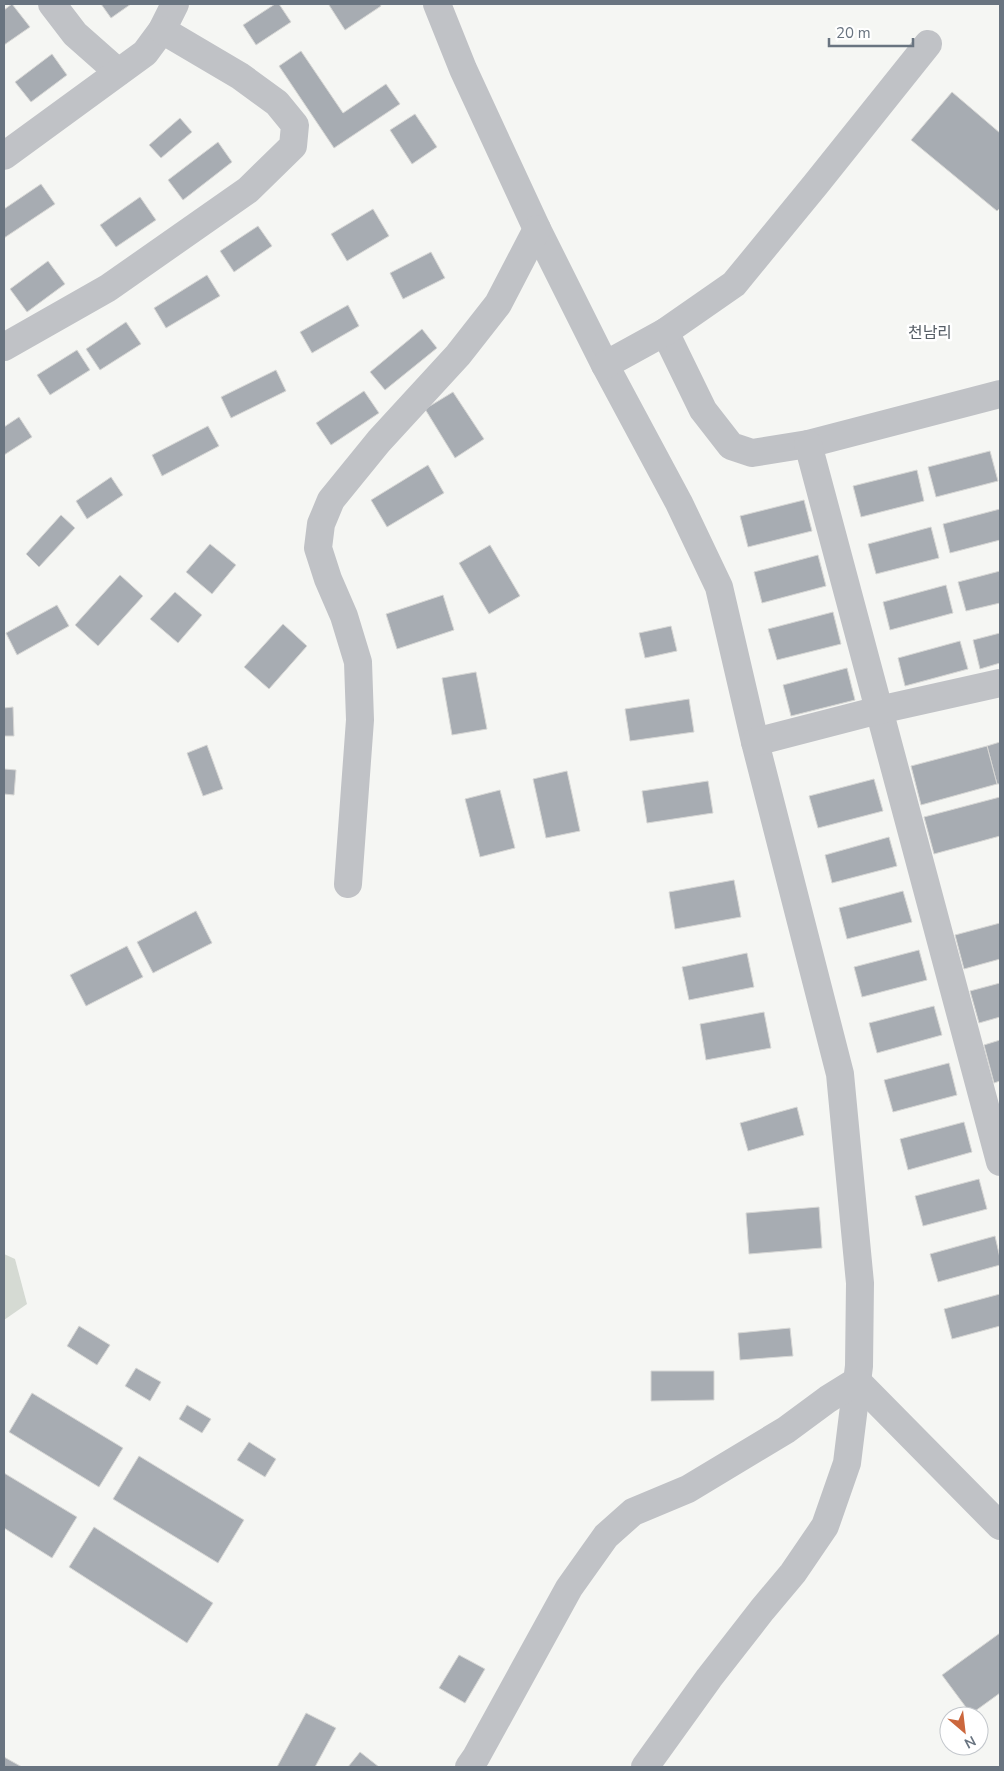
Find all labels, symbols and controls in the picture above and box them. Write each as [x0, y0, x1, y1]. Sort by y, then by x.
scale bar [829, 15, 913, 47]
text: 20 m [836, 23, 871, 43]
district label: 천남리 [908, 322, 952, 344]
north arrow [939, 1706, 989, 1756]
text: N [961, 1731, 979, 1753]

